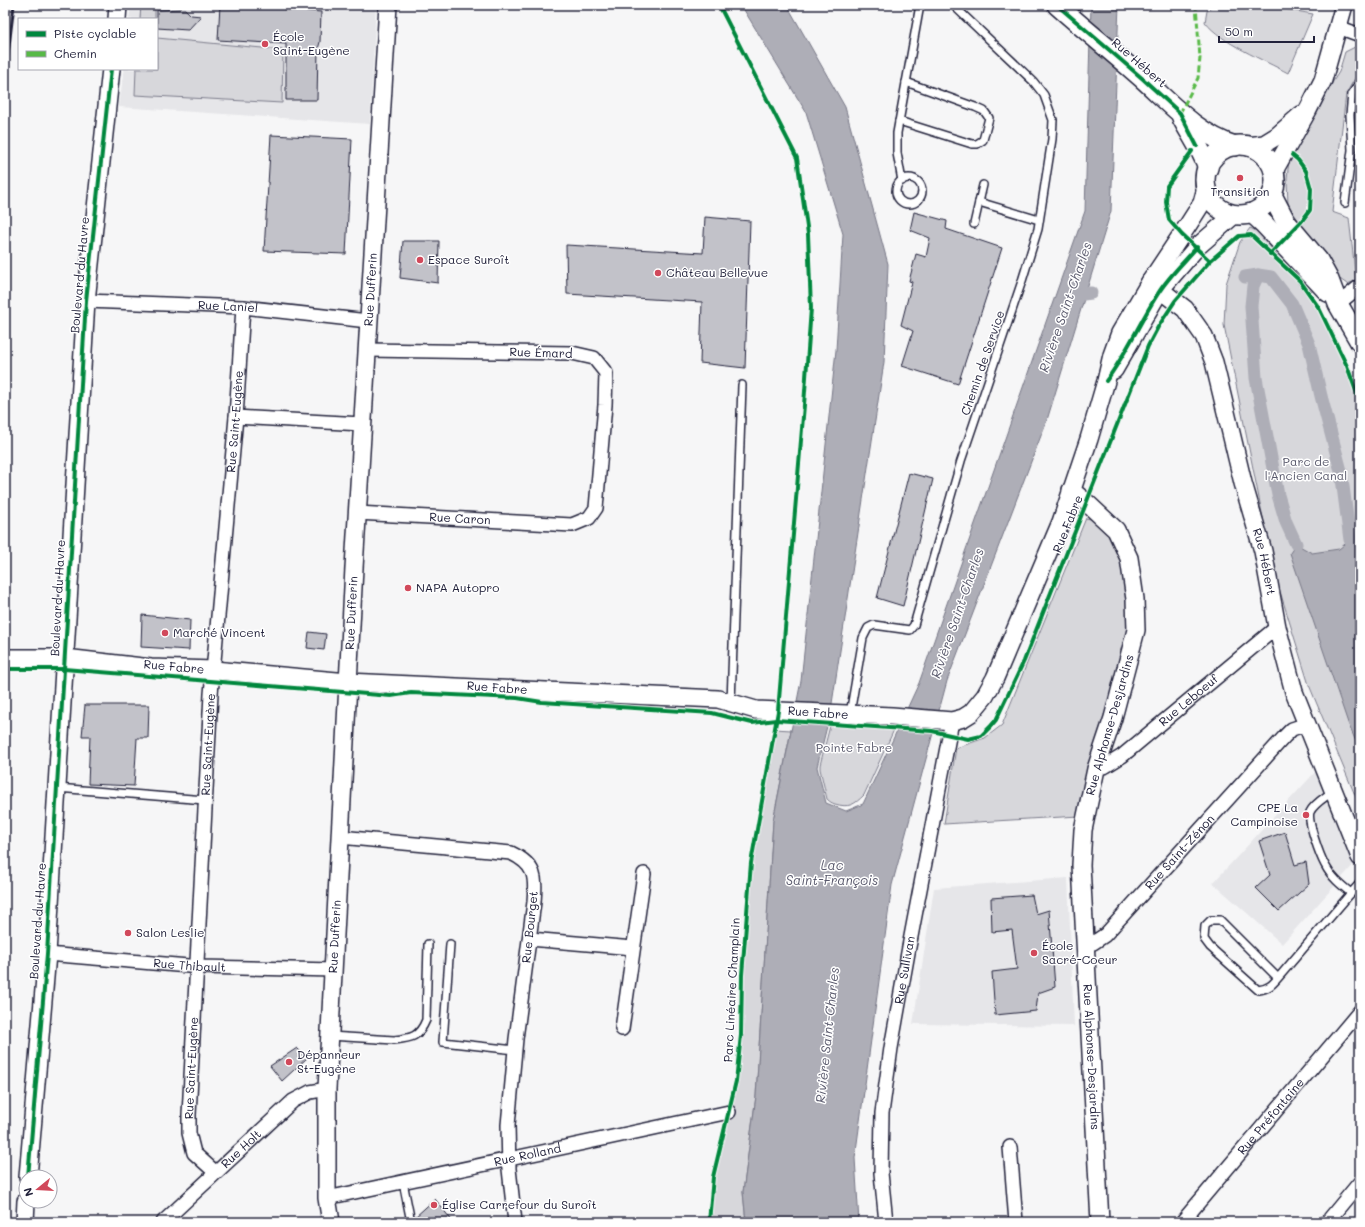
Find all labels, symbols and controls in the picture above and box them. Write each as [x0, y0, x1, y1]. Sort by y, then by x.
legend [18, 18, 158, 70]
scale bar [1219, 18, 1314, 44]
text: 50 m [1225, 23, 1253, 39]
text: Piste cyclable [54, 25, 136, 41]
place label: École Saint-Eugène [273, 28, 350, 58]
street label: Rue Hébert [1109, 34, 1171, 91]
marker: École Saint-Eugène [260, 39, 270, 49]
text: Chemin [54, 45, 97, 61]
marker: Transition [1235, 173, 1245, 183]
place label: Transition [1210, 183, 1270, 199]
street label: Boulevard du Havre [66, 216, 92, 334]
water label: Rivière Saint-Charles [1034, 239, 1095, 374]
place label: Espace Suroît [428, 251, 509, 267]
street label: Rue Dufferin [360, 252, 380, 327]
marker: Espace Suroît [415, 255, 425, 265]
place label: Château Bellevue [666, 264, 768, 280]
marker: Château Bellevue [653, 268, 663, 278]
street label: Rue Laniel [198, 296, 259, 316]
street label: Chemin de Service [957, 308, 1008, 417]
street label: Rue Émard [509, 343, 573, 361]
street label: Rue Saint-Eugène [222, 370, 246, 473]
park label: Parc de l'Ancien Canal [1265, 453, 1347, 483]
street label: Rue Fabre [1048, 492, 1086, 555]
street label: Rue Caron [429, 508, 491, 527]
street label: Rue Hébert [1250, 526, 1280, 596]
street label: Boulevard du Havre [46, 539, 68, 657]
water label: Rivière Saint-Charles [926, 545, 987, 680]
street label: Rue Dufferin [341, 576, 361, 650]
place label: NAPA Autopro [416, 579, 500, 595]
marker: NAPA Autopro [403, 583, 413, 593]
place label: Marché Vincent [173, 624, 266, 640]
marker: Marché Vincent [160, 628, 170, 638]
street label: Rue Alphonse-Desjardins [1081, 652, 1137, 797]
street label: Rue Fabre [143, 655, 205, 677]
street label: Rue Leboeuf [1155, 670, 1221, 729]
street label: Rue Fabre [466, 677, 528, 697]
street label: Rue Saint-Eugène [197, 693, 218, 796]
street label: Rue Fabre [787, 702, 849, 722]
park label: Pointe Fabre [816, 739, 892, 755]
place label: CPE La Campinoise [1231, 799, 1298, 829]
street label: Rue Saint-Zénon [1141, 810, 1217, 893]
marker: CPE La Campinoise [1301, 810, 1311, 820]
water label: Lac Saint-François [786, 856, 878, 888]
street label: Boulevard du Havre [25, 862, 49, 980]
street label: Rue Bourget [517, 890, 541, 964]
street label: Rue Dufferin [324, 899, 344, 974]
street label: Parc Linéaire Champlain [719, 917, 743, 1063]
place label: Salon Leslie [136, 924, 205, 940]
marker: Salon Leslie [123, 928, 133, 938]
street label: Rue Sullivan [890, 934, 918, 1005]
place label: École Sacré-Coeur [1042, 937, 1118, 967]
marker: École Sacré-Coeur [1029, 948, 1039, 958]
street label: Rue Thibault [153, 954, 226, 975]
water label: Rivière Saint-Charles [811, 966, 842, 1104]
street label: Rue Alphonse-Desjardins [1080, 984, 1104, 1131]
street label: Rue Saint-Eugène [180, 1016, 201, 1119]
place label: Dépanneur St-Eugène [297, 1046, 361, 1076]
marker: Dépanneur St-Eugène [284, 1057, 294, 1067]
street label: Rue Préfontaine [1233, 1074, 1307, 1157]
street label: Rue Holt [217, 1126, 264, 1171]
street label: Rue Rolland [492, 1139, 563, 1169]
north arrow [18, 1169, 58, 1209]
text: N [20, 1186, 36, 1199]
place label: Église Carrefour du Suroît [442, 1196, 597, 1212]
marker: Église Carrefour du Suroît [429, 1200, 439, 1210]

